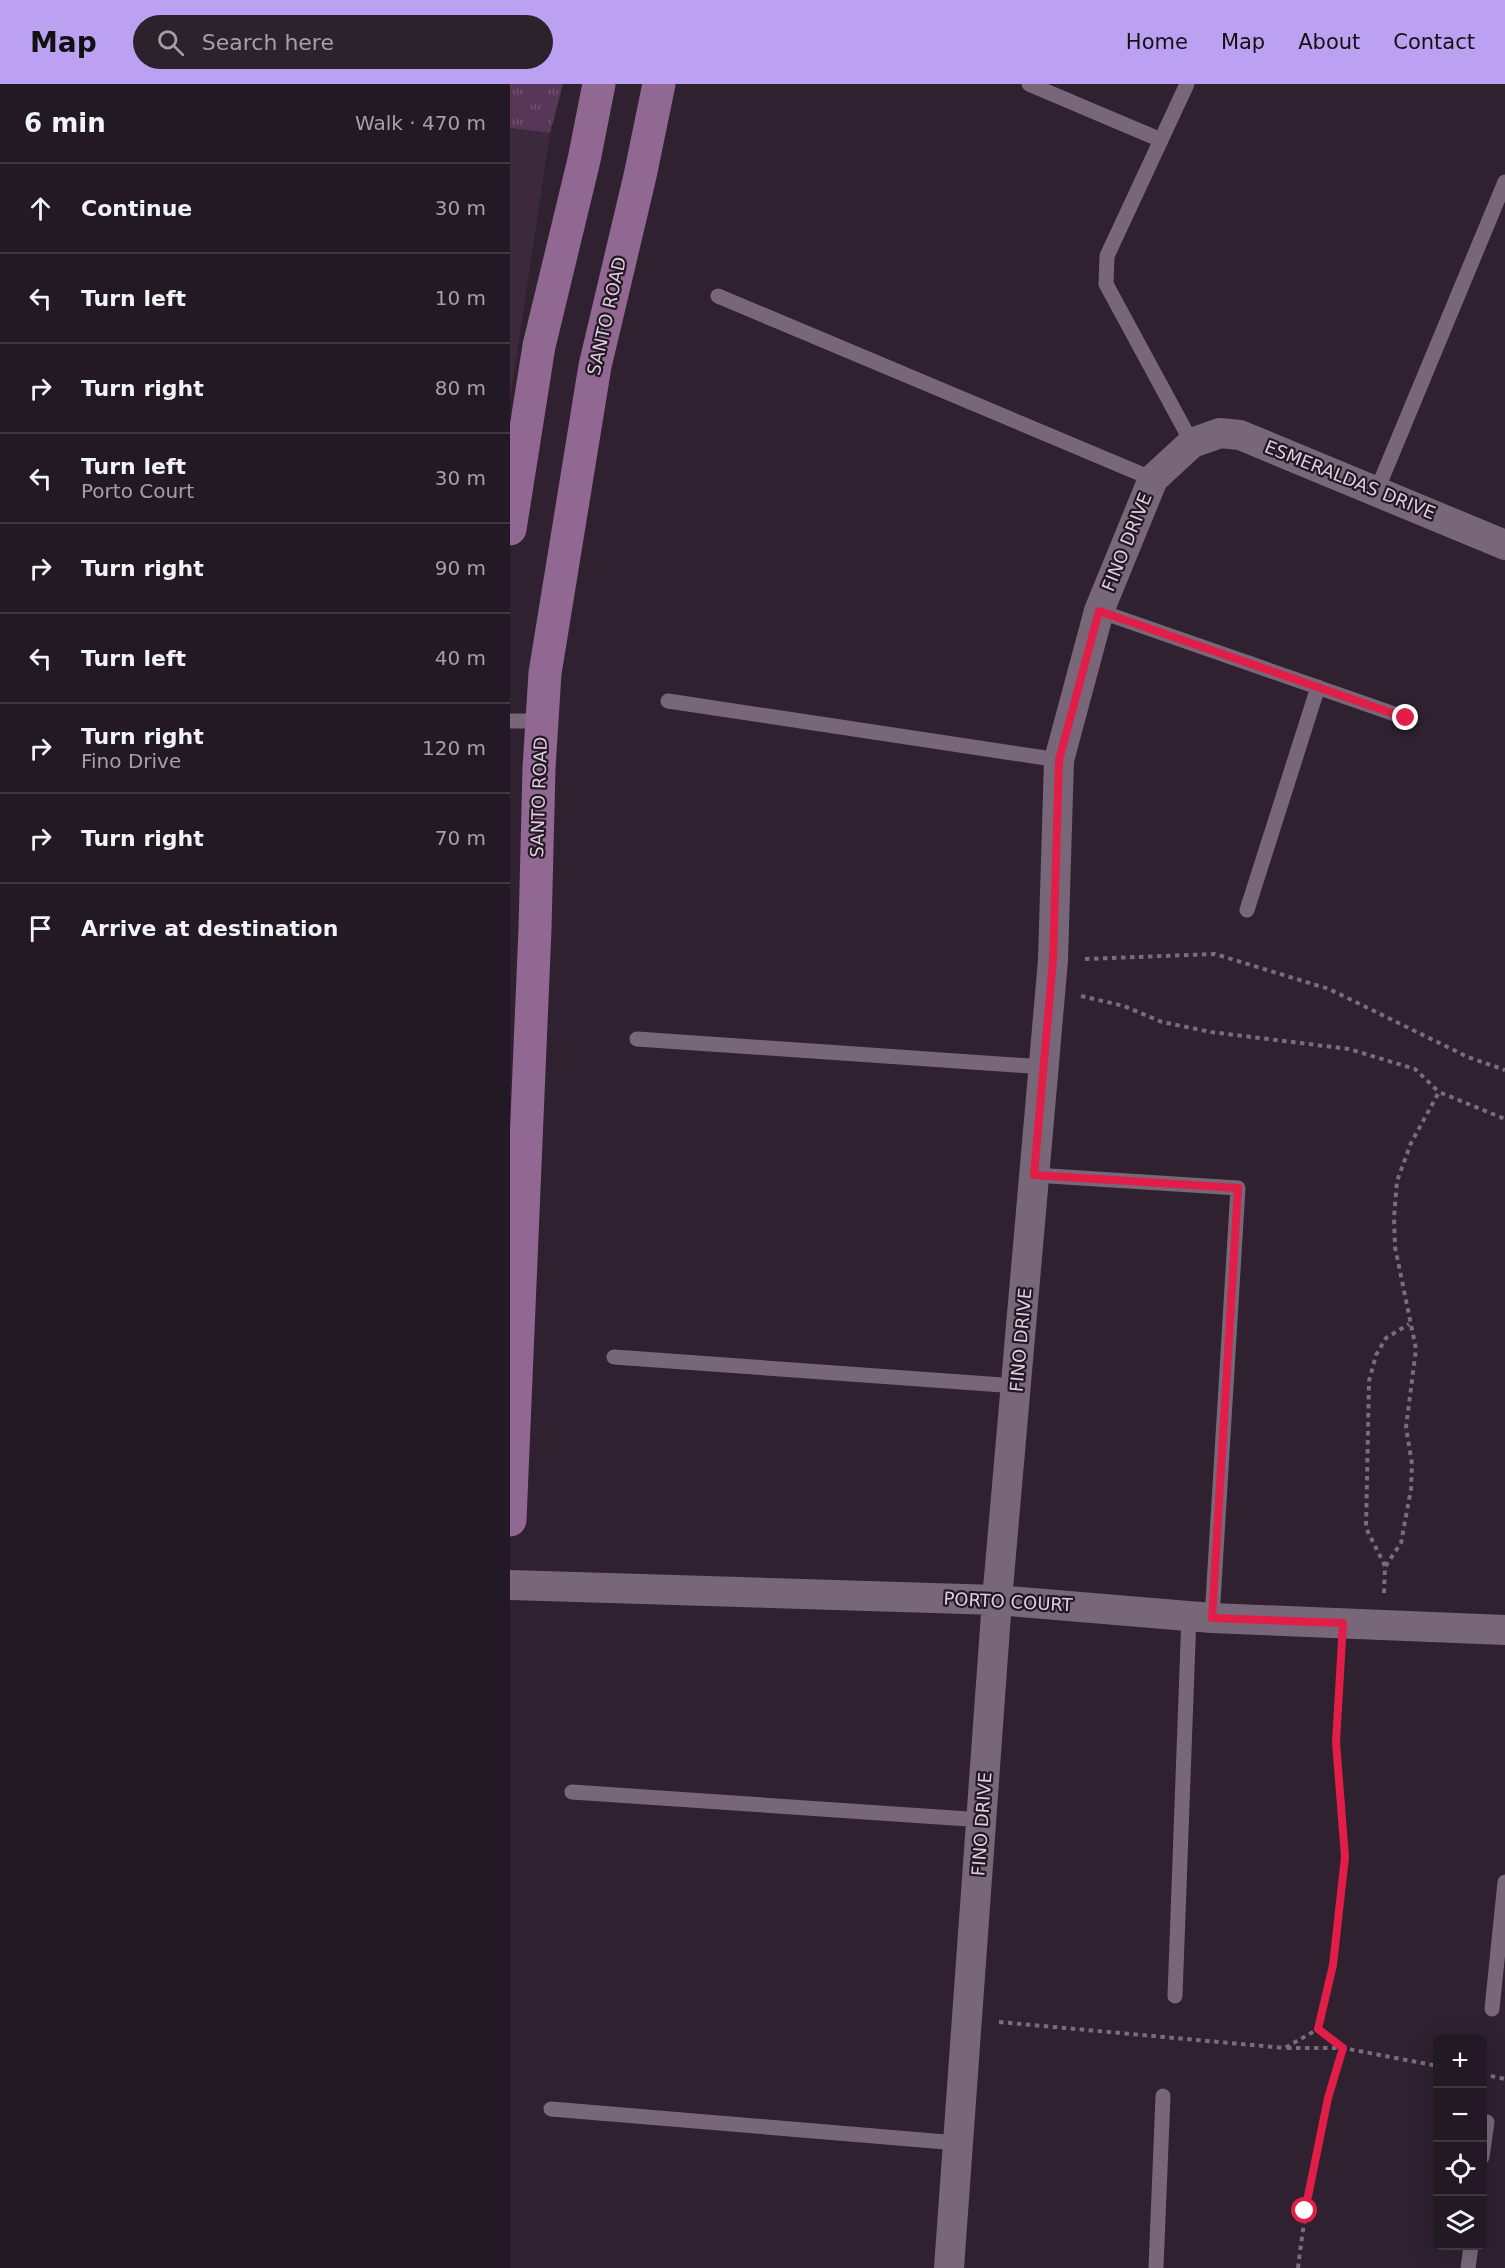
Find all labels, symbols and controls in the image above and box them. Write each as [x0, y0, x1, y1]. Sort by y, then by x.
search box [133, 15, 553, 69]
text: Map [30, 26, 97, 59]
icon: search [154, 26, 187, 59]
text: Search here [202, 30, 334, 55]
text: Home [1126, 30, 1188, 54]
text: Map [1221, 30, 1265, 54]
text: About [1298, 30, 1360, 54]
text: Contact [1393, 30, 1475, 54]
text: 6 min [24, 108, 106, 138]
text: Walk · 470 m [355, 111, 486, 135]
icon: ahead [24, 192, 57, 225]
text: Continue [81, 196, 192, 221]
text: 30 m [435, 196, 486, 220]
street label: SANTO ROAD [583, 255, 630, 377]
icon: left [24, 282, 57, 315]
text: Turn left [81, 286, 186, 311]
text: 10 m [435, 286, 486, 310]
icon: right [24, 372, 57, 405]
text: Turn right [81, 376, 204, 401]
text: 80 m [435, 376, 486, 400]
street label: ESMERALDAS DRIVE [1262, 436, 1439, 523]
text: Turn left [81, 454, 186, 479]
icon: left [24, 462, 57, 495]
text: 30 m [435, 466, 486, 490]
text: Porto Court [81, 479, 194, 503]
street label: FINO DRIVE [1097, 489, 1156, 594]
icon: right [24, 552, 57, 585]
text: Turn right [81, 556, 204, 581]
text: 90 m [435, 556, 486, 580]
icon: left [24, 642, 57, 675]
text: Turn left [81, 646, 186, 671]
text: 40 m [435, 646, 486, 670]
route end [1392, 704, 1418, 730]
text: Turn right [81, 724, 204, 749]
icon: right [24, 732, 57, 765]
text: 120 m [422, 736, 486, 760]
street label: SANTO ROAD [526, 736, 551, 858]
text: Fino Drive [81, 749, 181, 773]
icon: right [24, 822, 57, 855]
text: Turn right [81, 826, 204, 851]
text: 70 m [435, 826, 486, 850]
icon: arrive [24, 912, 57, 945]
text: Arrive at destination [81, 916, 338, 941]
street label: FINO DRIVE [1005, 1287, 1036, 1393]
street label: PORTO COURT [943, 1588, 1074, 1615]
street label: FINO DRIVE [967, 1771, 996, 1877]
map controls [1433, 2034, 1487, 2250]
button: + [1433, 2034, 1487, 2088]
button: − [1433, 2088, 1487, 2142]
button: locate [1433, 2142, 1487, 2196]
button: layers [1433, 2196, 1487, 2250]
route start [1291, 2197, 1317, 2223]

